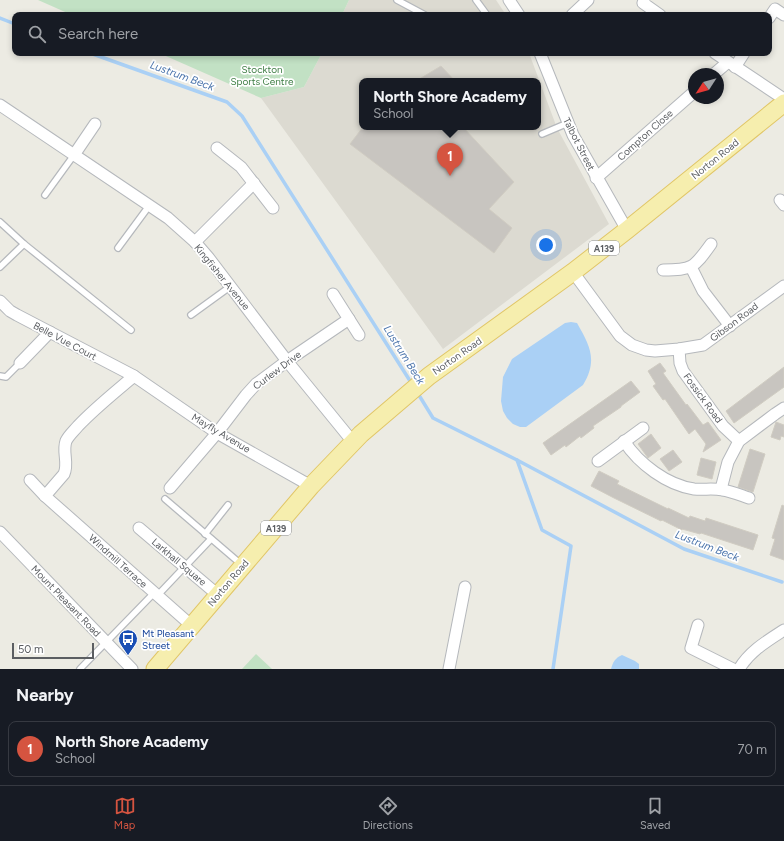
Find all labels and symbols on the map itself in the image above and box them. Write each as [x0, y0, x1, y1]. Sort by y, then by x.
water label: Lustrum Beck [148, 58, 216, 94]
park label: Stockton Sports Centre [230, 63, 294, 88]
north arrow [688, 68, 724, 104]
street label: Compton Close [615, 106, 676, 163]
street label: Talbot Street [560, 115, 598, 173]
street label: Norton Road [689, 136, 742, 182]
pin: 1 [437, 143, 463, 176]
your location [536, 235, 556, 255]
street label: Kingfisher Avenue [191, 241, 253, 313]
road number: A139 [589, 241, 619, 255]
street label: Gibson Road [707, 299, 761, 344]
street label: Belle Vue Court [31, 319, 99, 363]
water label: Lustrum Beck [381, 323, 428, 388]
street label: Norton Road [430, 334, 484, 378]
street label: Curlew Drive [250, 347, 304, 392]
street label: Fossick Road [681, 370, 726, 426]
street label: Mayfly Avenue [189, 410, 253, 456]
road number: A139 [261, 521, 291, 535]
water label: Lustrum Beck [673, 528, 741, 564]
street label: Windmill Terrace [86, 531, 150, 591]
street label: Larkhall Square [149, 535, 209, 589]
street label: Norton Road [205, 557, 252, 609]
street label: Mount Pleasant Road [28, 562, 104, 640]
place label: Mt Pleasant Street [142, 627, 195, 652]
bus stop icon: Mt Pleasant Street [117, 628, 139, 656]
scale bar [12, 641, 94, 660]

